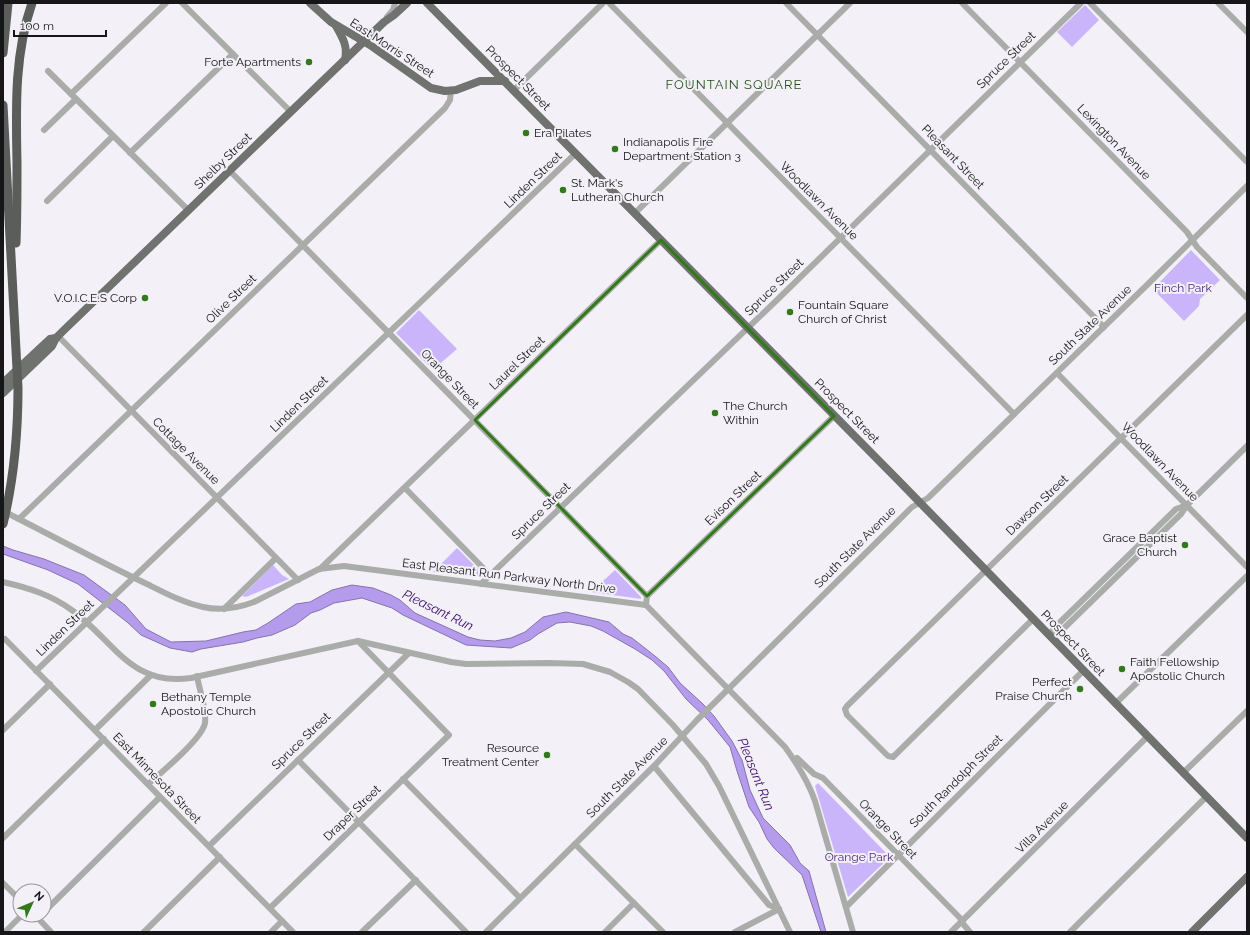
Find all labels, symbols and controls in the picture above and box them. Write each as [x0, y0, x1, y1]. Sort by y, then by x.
scale bar [14, 12, 106, 38]
street label: East Morris Street [347, 16, 437, 80]
text: 100 m [20, 19, 54, 33]
street label: Spruce Street [974, 29, 1038, 91]
street label: Prospect Street [483, 43, 553, 113]
place label: Forte Apartments [204, 55, 301, 69]
marker: Forte Apartments [304, 57, 314, 67]
district label: FOUNTAIN SQUARE [666, 77, 802, 92]
street label: Lexington Avenue [1074, 101, 1154, 183]
street label: Pleasant Street [919, 122, 987, 192]
place label: Era Pilates [534, 126, 592, 140]
marker: Era Pilates [521, 128, 531, 138]
street label: Shelby Street [191, 130, 255, 192]
place label: Indianapolis Fire Department Station 3 [623, 135, 741, 163]
marker: Indianapolis Fire Department Station 3 [610, 144, 620, 154]
street label: Linden Street [501, 149, 565, 211]
street label: Woodlawn Avenue [777, 159, 861, 243]
place label: St. Mark's Lutheran Church [571, 176, 664, 204]
marker: St. Mark's Lutheran Church [558, 185, 568, 195]
street label: Spruce Street [742, 256, 806, 318]
street label: Olive Street [203, 272, 259, 326]
park label: Finch Park [1154, 281, 1213, 295]
street label: South State Avenue [1046, 282, 1134, 368]
place label: V.O.I.C.E.S Corp [54, 291, 137, 305]
marker: V.O.I.C.E.S Corp [140, 293, 150, 303]
place label: Fountain Square Church of Christ [798, 298, 889, 326]
marker: Fountain Square Church of Christ [785, 307, 795, 317]
street label: Laurel Street [487, 333, 547, 393]
street label: Orange Street [418, 346, 482, 412]
street label: Linden Street [267, 373, 331, 435]
street label: Prospect Street [812, 376, 882, 446]
place label: The Church Within [723, 399, 787, 427]
marker: The Church Within [710, 408, 720, 418]
street label: Cottage Avenue [150, 415, 222, 487]
street label: Woodlawn Avenue [1119, 419, 1201, 505]
street label: Evison Street [702, 468, 764, 528]
street label: Dawson Street [1003, 472, 1071, 538]
street label: Spruce Street [509, 480, 573, 542]
street label: South State Avenue [811, 503, 899, 591]
place label: Grace Baptist Church [1103, 531, 1177, 559]
marker: Grace Baptist Church [1180, 540, 1190, 550]
street label: East Pleasant Run Parkway North Drive [401, 556, 617, 596]
water label: Pleasant Run [400, 586, 476, 634]
street label: Linden Street [33, 597, 97, 659]
street label: Prospect Street [1038, 607, 1108, 679]
place label: Faith Fellowship Apostolic Church [1130, 655, 1225, 683]
marker: Faith Fellowship Apostolic Church [1117, 664, 1127, 674]
place label: Perfect Praise Church [995, 675, 1072, 703]
marker: Perfect Praise Church [1075, 684, 1085, 694]
place label: Bethany Temple Apostolic Church [161, 690, 256, 718]
marker: Bethany Temple Apostolic Church [148, 699, 158, 709]
street label: Spruce Street [269, 710, 333, 772]
street label: East Minnesota Street [110, 730, 204, 826]
street label: South Randolph Street [907, 732, 1005, 830]
street label: South State Avenue [583, 733, 671, 821]
water label: Pleasant Run [735, 735, 777, 813]
place label: Resource Treatment Center [442, 741, 540, 769]
marker: Resource Treatment Center [542, 750, 552, 760]
street label: Draper Street [321, 782, 383, 844]
street label: Orange Street [856, 796, 920, 862]
street label: Villa Avenue [1013, 798, 1071, 856]
park label: Orange Park [825, 850, 894, 864]
north arrow [12, 883, 52, 923]
text: N [31, 889, 46, 904]

